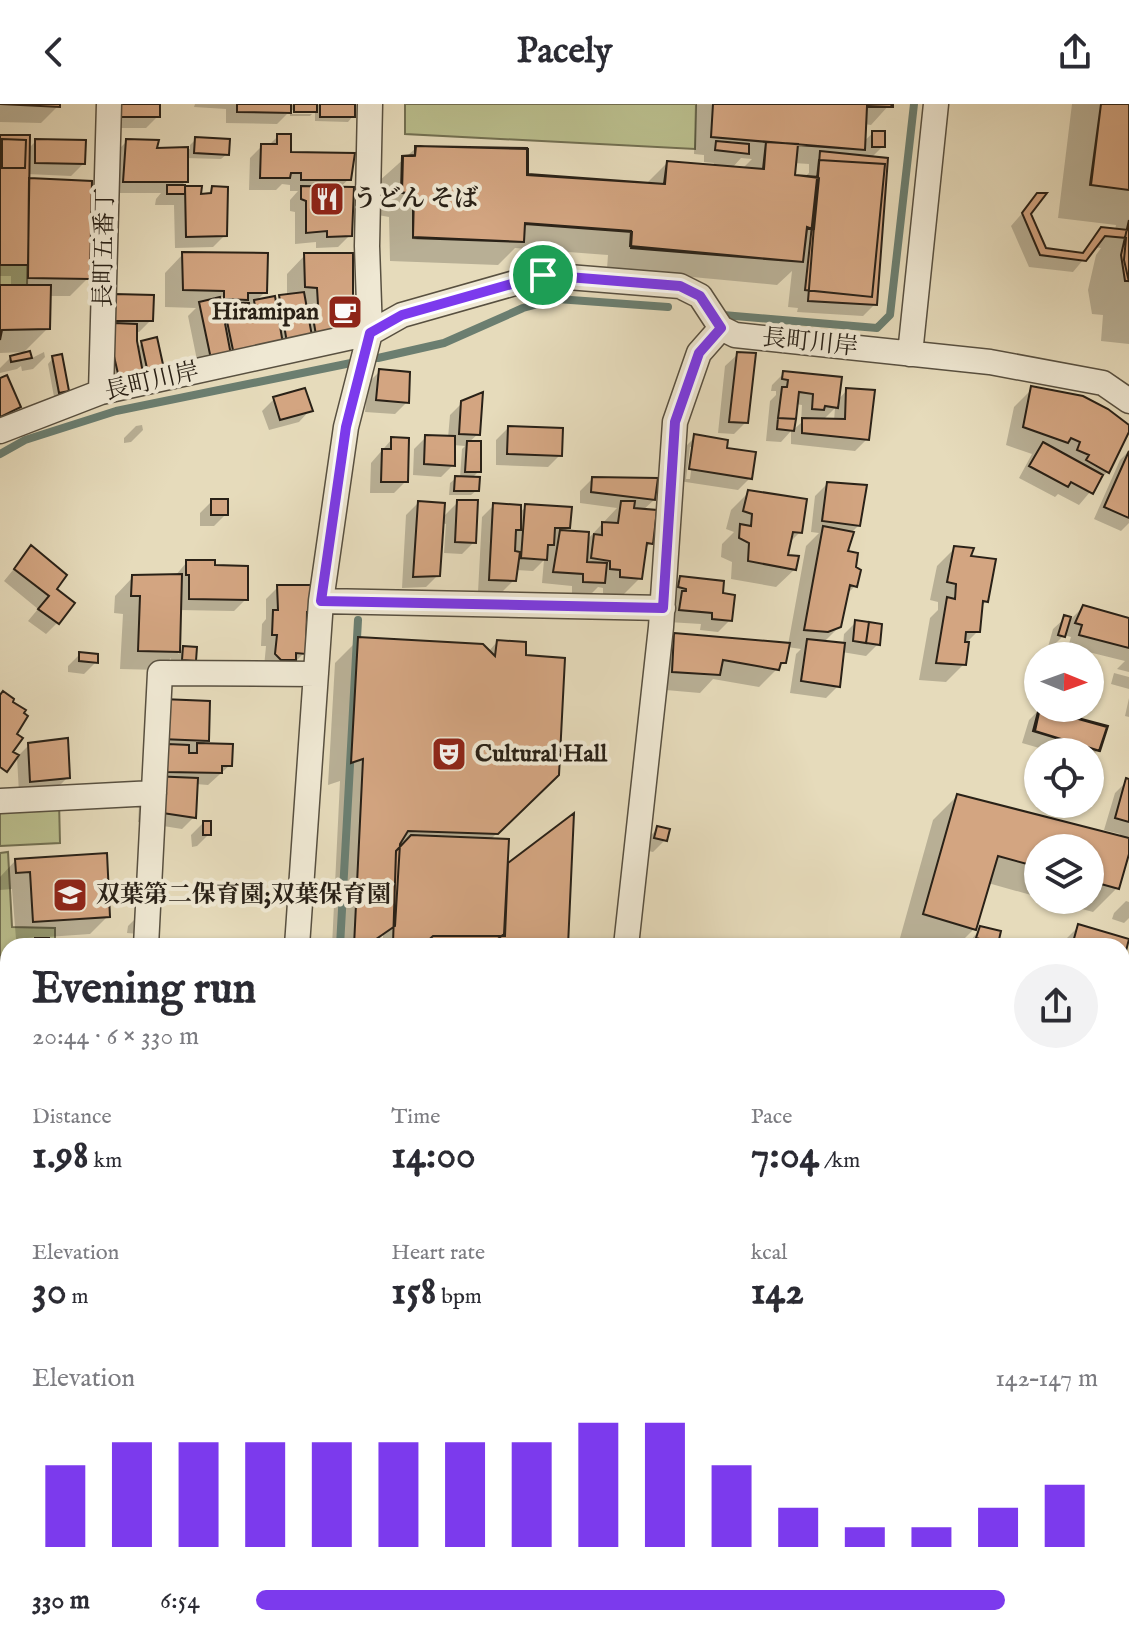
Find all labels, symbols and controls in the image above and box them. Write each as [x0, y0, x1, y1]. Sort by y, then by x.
text: Pacely [517, 29, 612, 75]
icon: back [32, 30, 76, 74]
icon: share [1053, 30, 1097, 74]
restaurant icon: うどん そば [308, 180, 346, 218]
place label: うどん そば [353, 184, 478, 215]
street label: 長町五番丁 [88, 188, 122, 308]
pin [509, 241, 577, 309]
icon: arrive [521, 253, 565, 297]
cafe icon: Hiramipan [326, 293, 364, 331]
place label: Hiramipan [212, 297, 319, 328]
street label: 長町川岸 [761, 323, 859, 363]
street label: 長町川岸 [102, 356, 202, 408]
north arrow [1024, 642, 1104, 722]
map controls [1024, 642, 1104, 914]
theatre icon: Cultural Hall [430, 735, 468, 773]
button: locate [1024, 738, 1104, 818]
place label: Cultural Hall [475, 739, 607, 770]
button: layers [1024, 834, 1104, 914]
school or university icon: 双葉第二保育園;双葉保育園 [51, 876, 89, 914]
place label: 双葉第二保育園;双葉保育園 [96, 880, 391, 911]
text: Evening run [32, 962, 256, 1018]
button: share [1014, 964, 1098, 1048]
text: 20:44 · 6 × 330 m [32, 1020, 199, 1053]
text: Distance [32, 1103, 112, 1131]
text: Time [391, 1103, 440, 1131]
text: Pace [751, 1103, 792, 1131]
text: 1.98 [32, 1131, 89, 1182]
text: 14:00 [391, 1131, 476, 1182]
text: 7:04 [751, 1131, 819, 1182]
text: km [89, 1147, 122, 1175]
text: /km [819, 1147, 860, 1175]
text: Elevation [32, 1239, 119, 1267]
text: Heart rate [391, 1239, 485, 1267]
text: kcal [751, 1239, 787, 1267]
text: 30 [32, 1267, 67, 1318]
text: 158 [391, 1267, 436, 1318]
text: 142 [751, 1267, 804, 1318]
text: m [67, 1283, 88, 1311]
text: bpm [436, 1283, 482, 1311]
text: Elevation [32, 1362, 135, 1395]
text: 142–147 m [995, 1362, 1098, 1395]
text: 330 m [32, 1584, 90, 1617]
text: 6:54 [160, 1584, 200, 1617]

